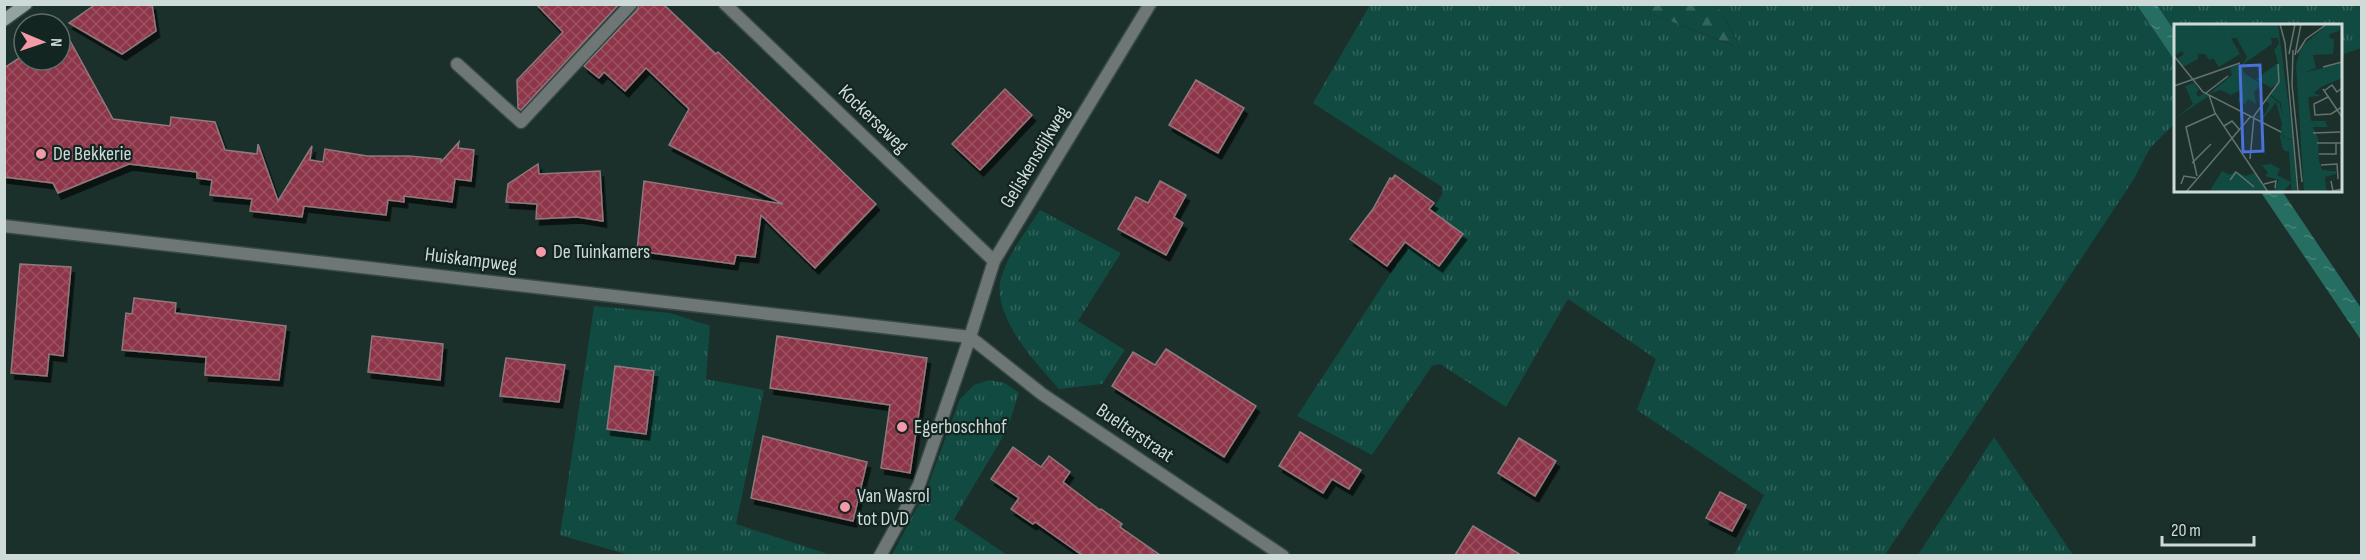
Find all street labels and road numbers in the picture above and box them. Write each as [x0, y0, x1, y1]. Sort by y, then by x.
street label: Kockerseweg [833, 80, 913, 158]
street label: Geliskensdijkweg [995, 102, 1075, 212]
street label: Huiskampweg [423, 242, 519, 278]
street label: Buelterstraat [1092, 398, 1178, 468]

